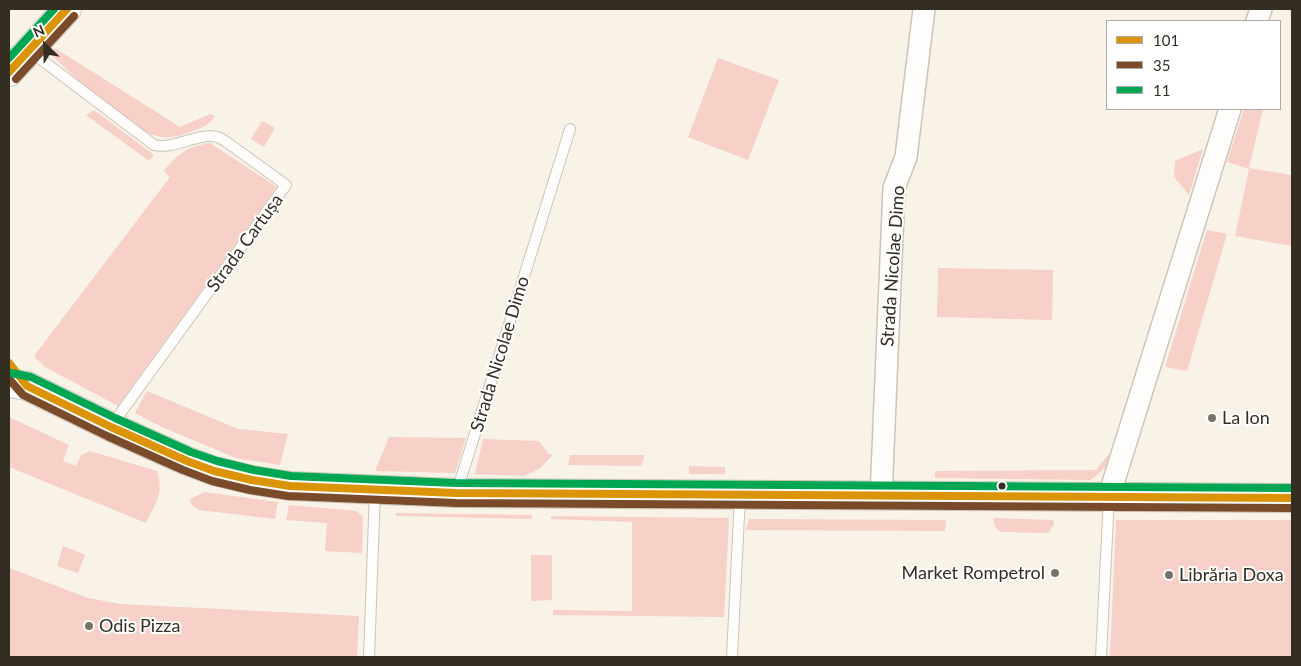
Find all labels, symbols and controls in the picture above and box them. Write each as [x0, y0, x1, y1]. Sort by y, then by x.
north arrow [20, 20, 70, 70]
legend [1106, 20, 1281, 110]
text: N [30, 21, 47, 41]
text: 101 [1153, 31, 1179, 49]
text: 35 [1153, 56, 1170, 74]
text: 11 [1153, 81, 1170, 99]
street label: Strada Nicolae Dimo [877, 185, 909, 347]
street label: Strada Cartușa [202, 190, 288, 296]
street label: Strada Nicolae Dimo [466, 274, 534, 434]
place label: La Ion [1222, 407, 1270, 429]
marker: La Ion [1206, 412, 1218, 424]
unlabelled marker [997, 481, 1007, 491]
place label: Market Rompetrol [902, 562, 1045, 584]
place label: Librăria Doxa [1179, 564, 1284, 586]
marker: Market Rompetrol [1049, 567, 1061, 579]
marker: Librăria Doxa [1163, 569, 1175, 581]
place label: Odis Pizza [99, 615, 180, 637]
marker: Odis Pizza [83, 620, 95, 632]

